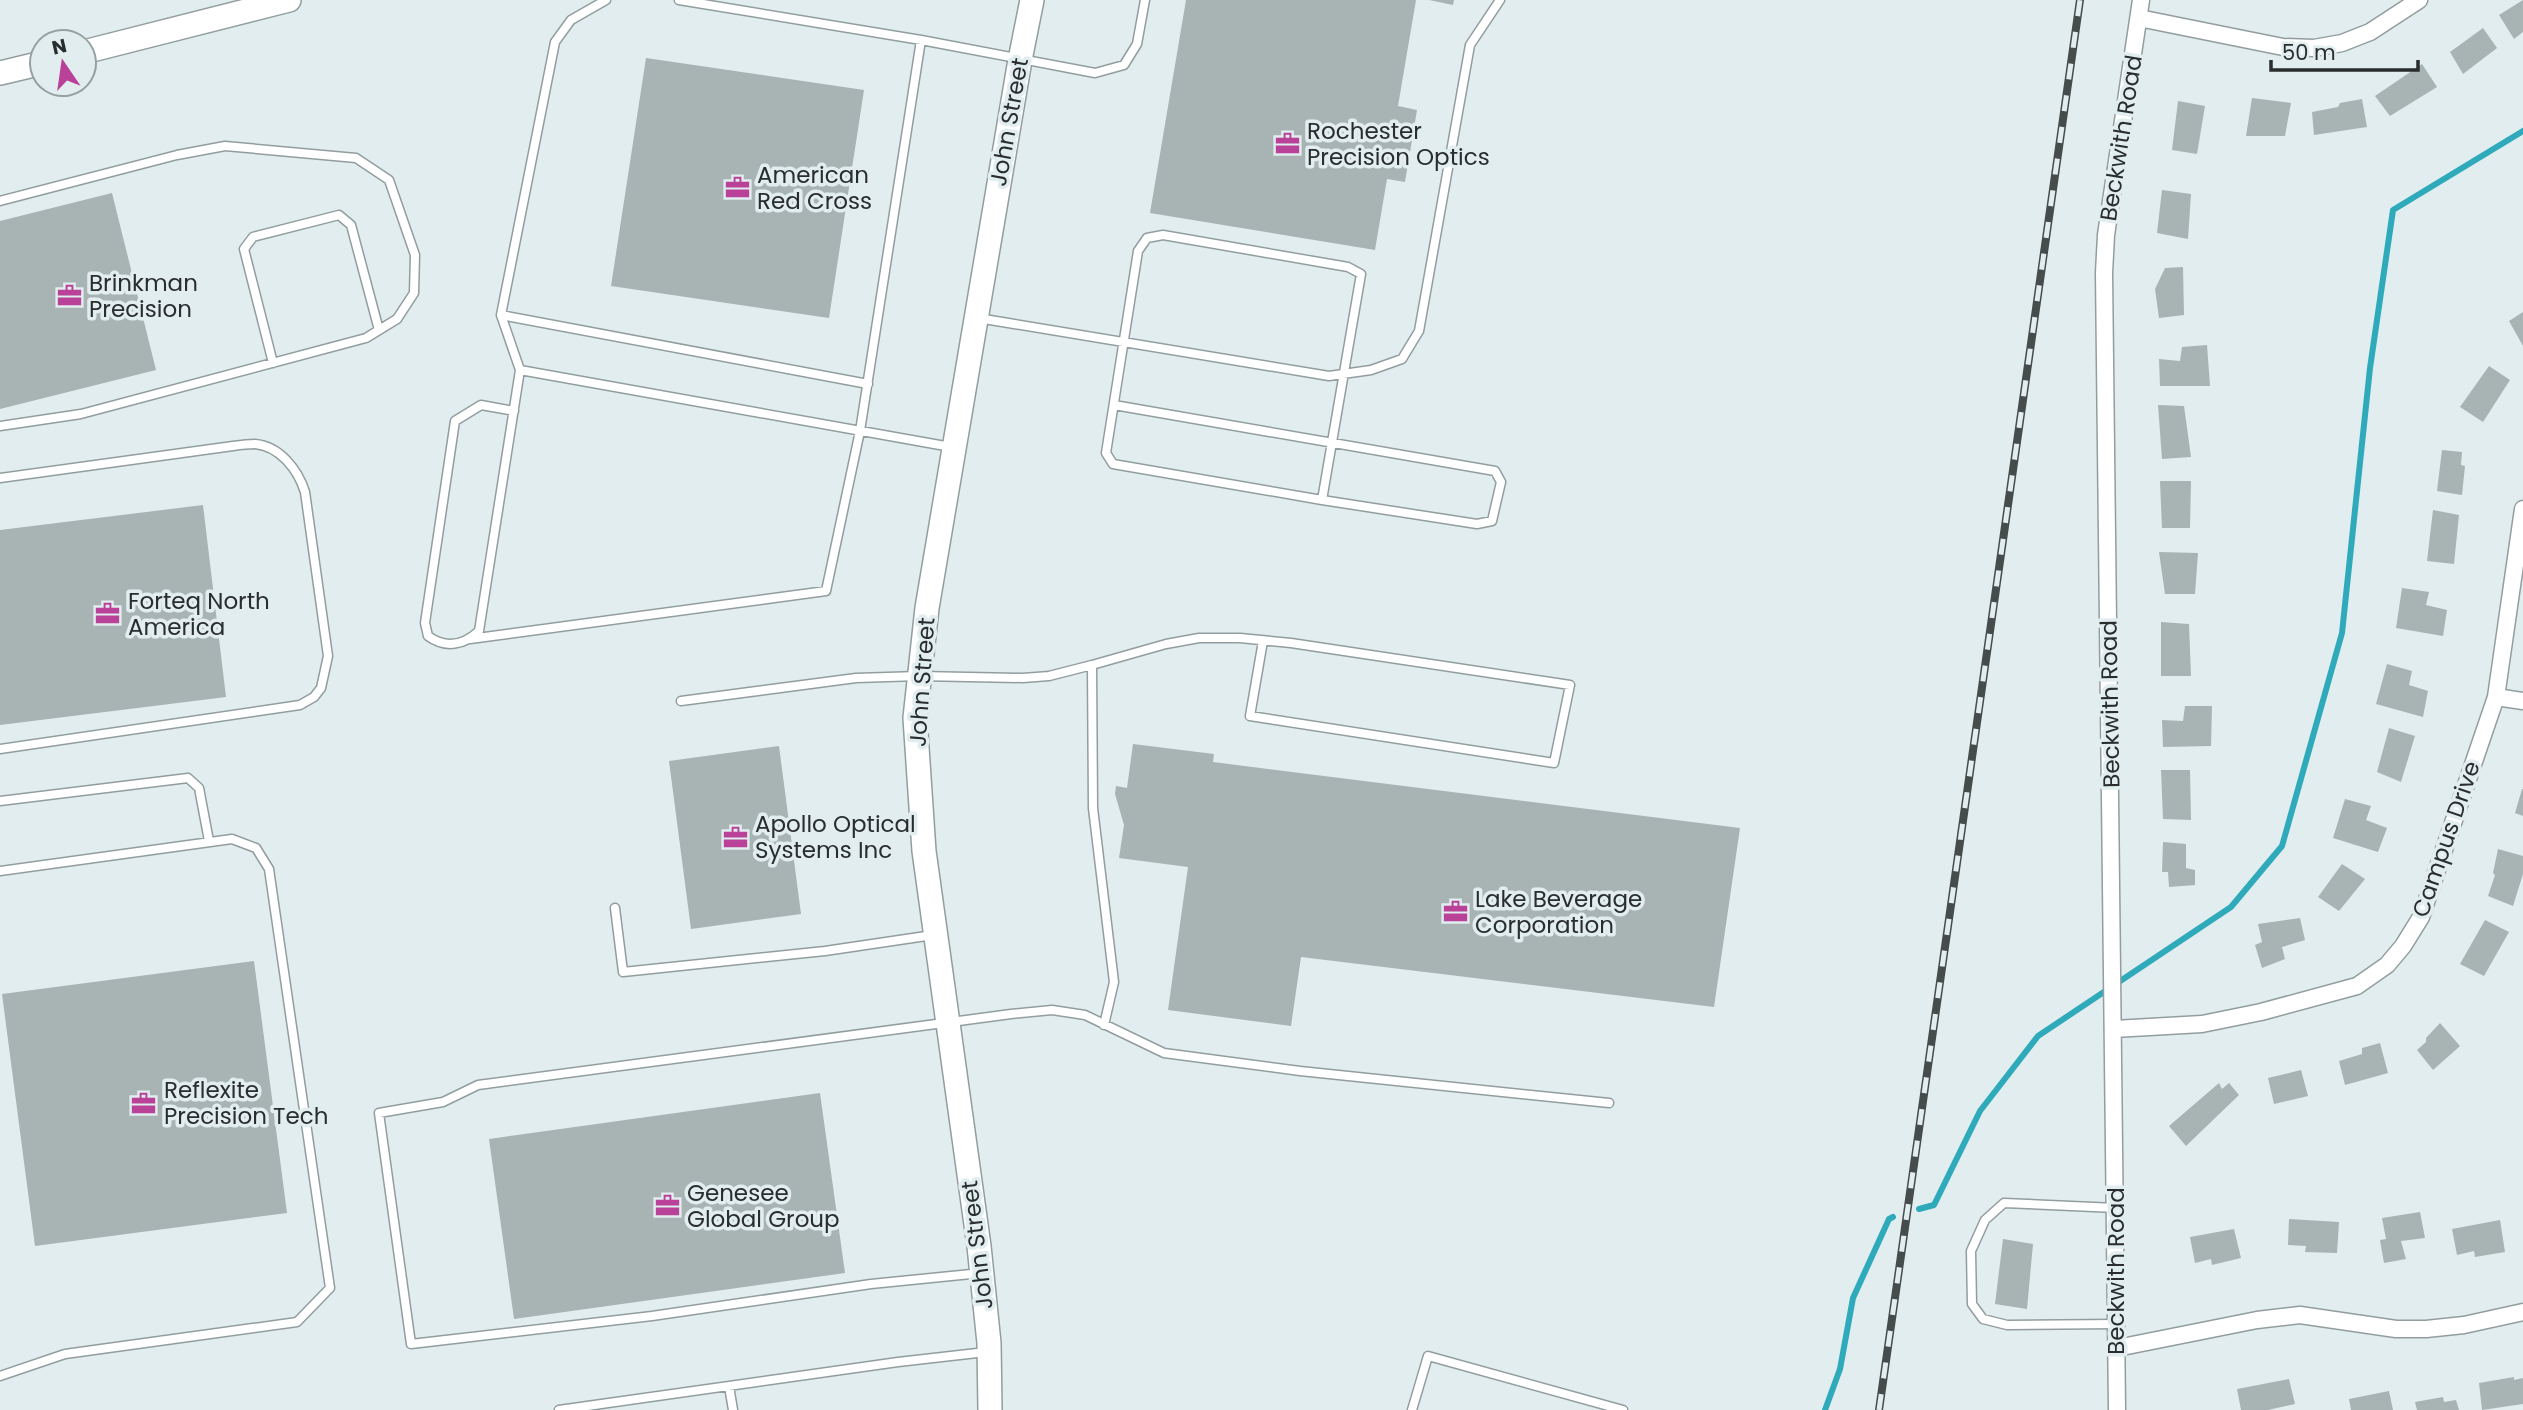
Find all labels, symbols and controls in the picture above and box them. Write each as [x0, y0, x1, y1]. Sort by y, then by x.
north arrow [28, 28, 98, 98]
scale bar [2271, 28, 2418, 72]
text: N [49, 32, 69, 62]
text: 50 m [2282, 38, 2336, 67]
street label: Beckwith Road [2092, 53, 2150, 223]
street label: John Street [982, 55, 1036, 189]
place label: Rochester Precision Optics [1307, 115, 1490, 173]
office icon: Rochester Precision Optics [1273, 130, 1301, 158]
place label: American Red Cross [757, 159, 872, 217]
office icon: American Red Cross [723, 174, 751, 202]
place label: Brinkman Precision [89, 267, 198, 325]
office icon: Brinkman Precision [55, 282, 83, 310]
place label: Forteq North America [128, 585, 270, 643]
office icon: Forteq North America [94, 600, 122, 628]
street label: John Street [902, 616, 942, 748]
street label: Beckwith Road [2093, 620, 2127, 788]
street label: Campus Drive [2404, 757, 2488, 921]
place label: Apollo Optical Systems Inc [755, 808, 916, 866]
office icon: Apollo Optical Systems Inc [721, 823, 749, 851]
place label: Lake Beverage Corporation [1475, 883, 1642, 941]
office icon: Lake Beverage Corporation [1441, 898, 1469, 926]
place label: Reflexite Precision Tech [164, 1074, 328, 1132]
office icon: Reflexite Precision Tech [130, 1089, 158, 1117]
place label: Genesee Global Group [687, 1177, 840, 1235]
street label: John Street [953, 1179, 1001, 1311]
street label: Beckwith Road [2100, 1187, 2132, 1355]
office icon: Genesee Global Group [653, 1192, 681, 1220]

